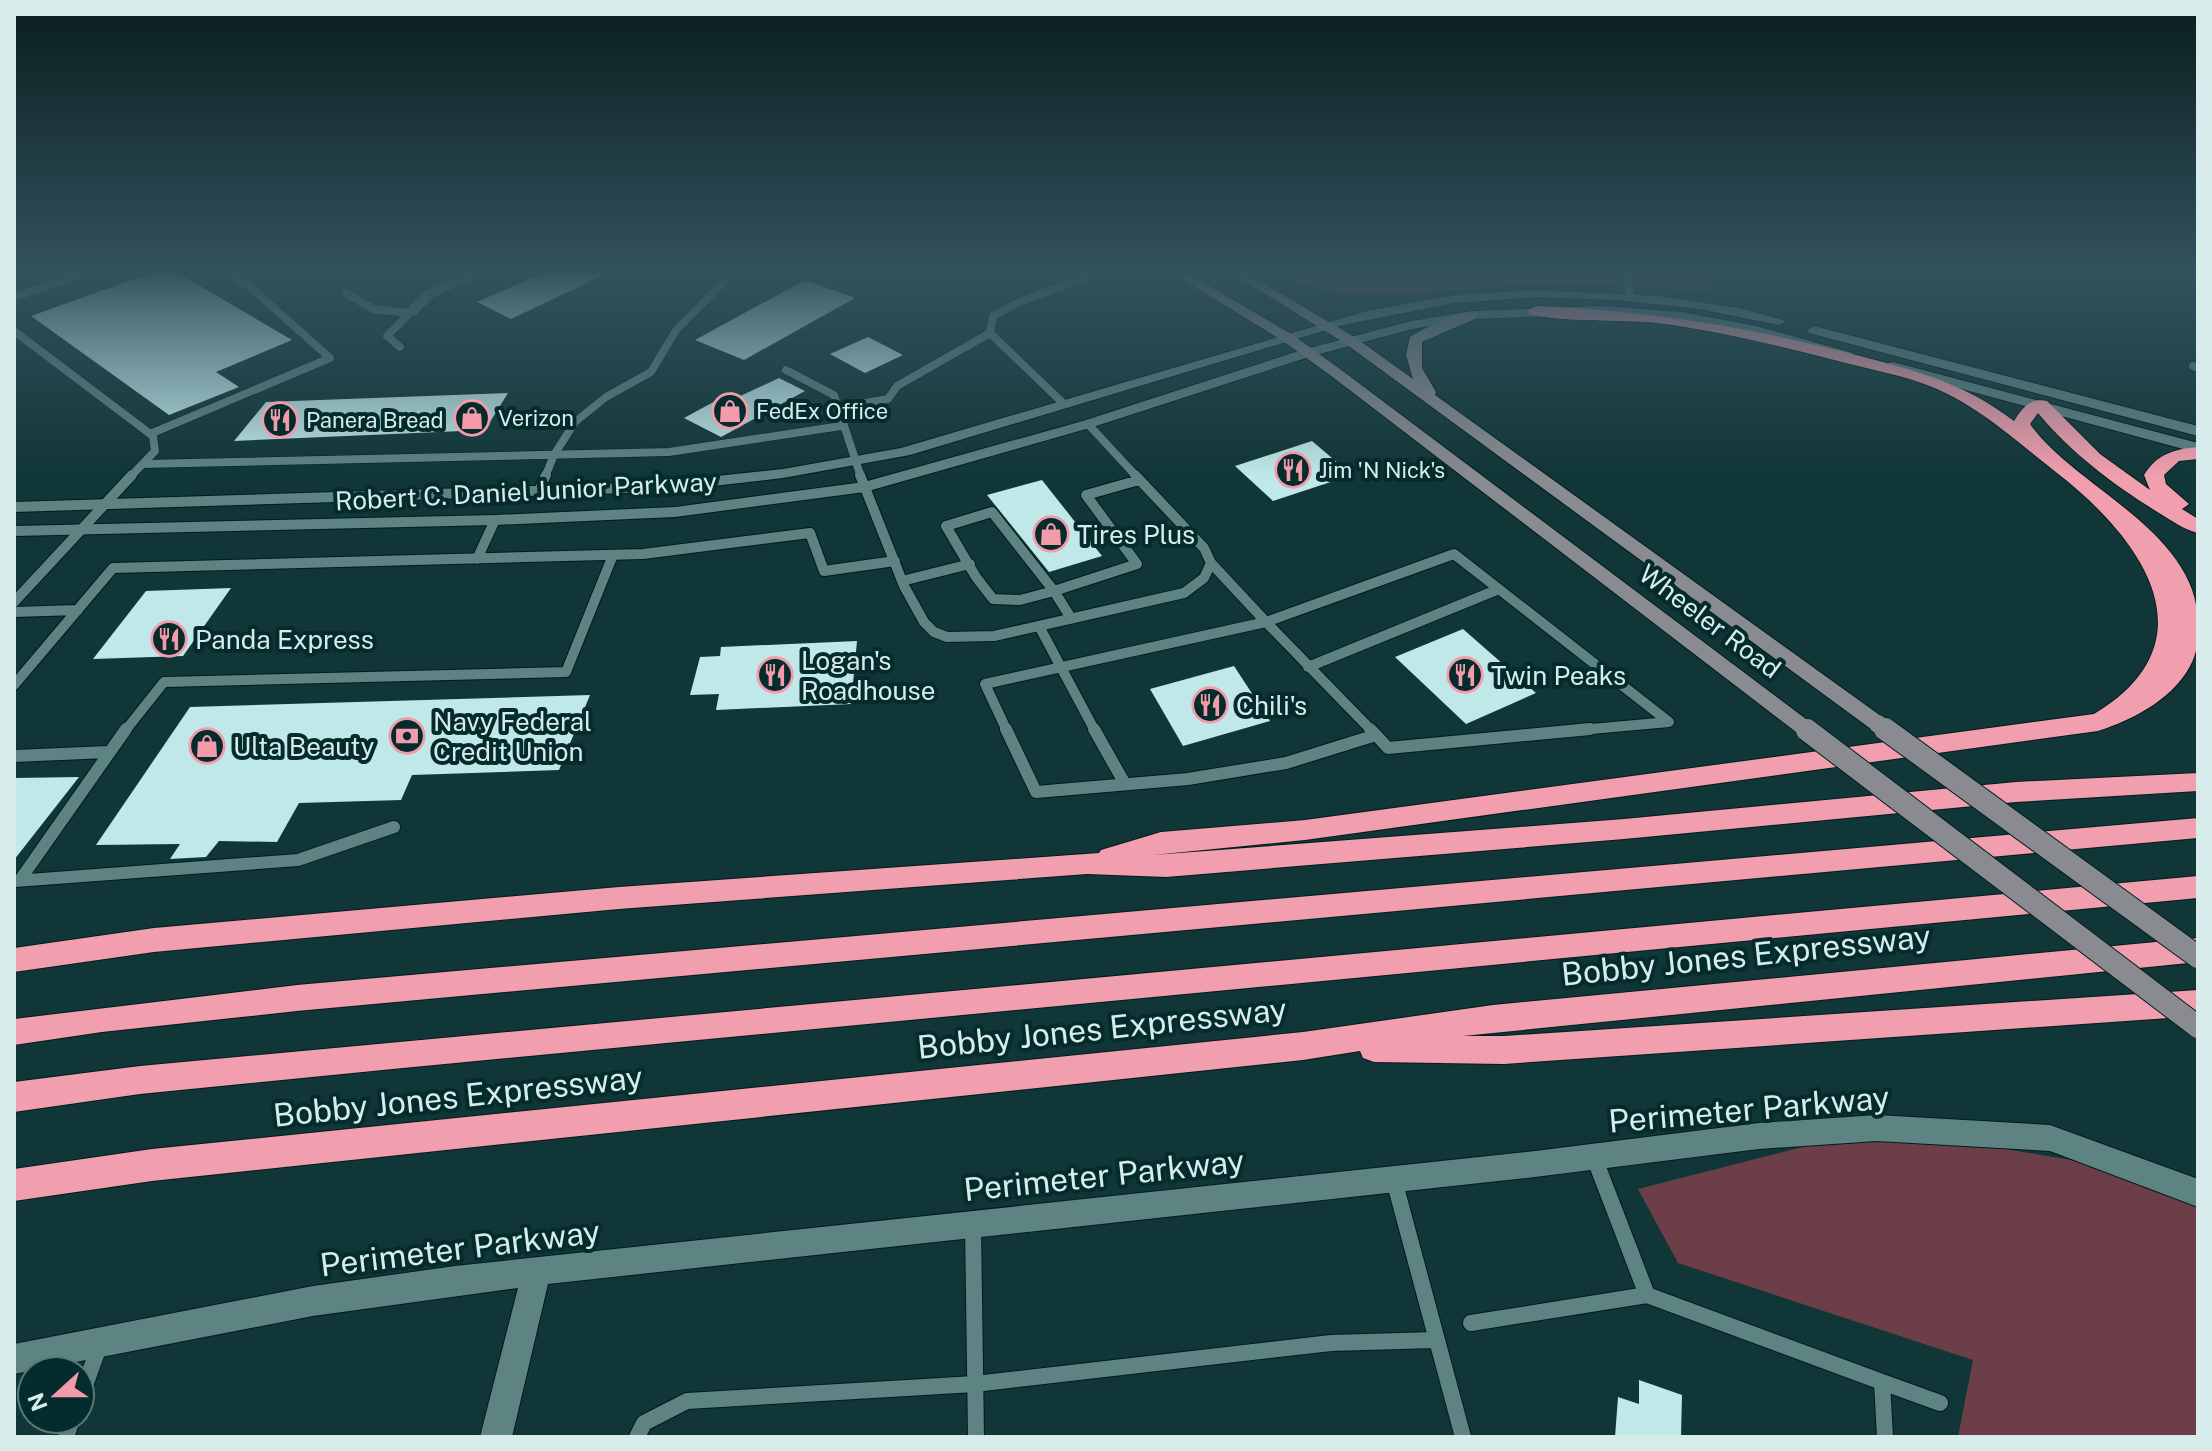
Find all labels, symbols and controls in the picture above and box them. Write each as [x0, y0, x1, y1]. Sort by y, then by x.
shop icon: FedEx Office [711, 392, 749, 430]
place label: FedEx Office [756, 398, 888, 424]
shop icon: Verizon [453, 399, 491, 437]
restaurant icon: Panera Bread [261, 401, 299, 439]
place label: Verizon [498, 405, 574, 431]
place label: Panera Bread [306, 407, 444, 433]
restaurant icon: Jim 'N Nick's [1274, 451, 1312, 489]
place label: Jim 'N Nick's [1319, 457, 1445, 483]
street label: Robert C. Daniel Junior Parkway [334, 466, 718, 516]
shop icon: Tires Plus [1032, 515, 1070, 553]
place label: Tires Plus [1077, 519, 1195, 550]
street label: Wheeler Road [1633, 558, 1787, 684]
restaurant icon: Panda Express [150, 620, 188, 658]
place label: Panda Express [195, 624, 374, 655]
place label: Logan's Roadhouse [801, 645, 935, 706]
restaurant icon: Logan's Roadhouse [756, 656, 794, 694]
restaurant icon: Twin Peaks [1446, 656, 1484, 694]
place label: Twin Peaks [1491, 660, 1626, 691]
restaurant icon: Chili's [1191, 686, 1229, 724]
place label: Chili's [1236, 690, 1307, 721]
place label: Navy Federal Credit Union [433, 706, 592, 767]
bank icon: Navy Federal Credit Union [388, 717, 426, 755]
shop icon: Ulta Beauty [188, 727, 226, 765]
place label: Ulta Beauty [233, 731, 374, 762]
street label: Bobby Jones Expressway [1559, 917, 1933, 993]
street label: Bobby Jones Expressway [915, 990, 1289, 1066]
street label: Bobby Jones Expressway [271, 1058, 645, 1134]
street label: Perimeter Parkway [1607, 1078, 1891, 1140]
street label: Perimeter Parkway [962, 1142, 1246, 1208]
street label: Perimeter Parkway [318, 1212, 602, 1284]
north arrow [16, 1355, 96, 1435]
text: N [22, 1389, 53, 1415]

